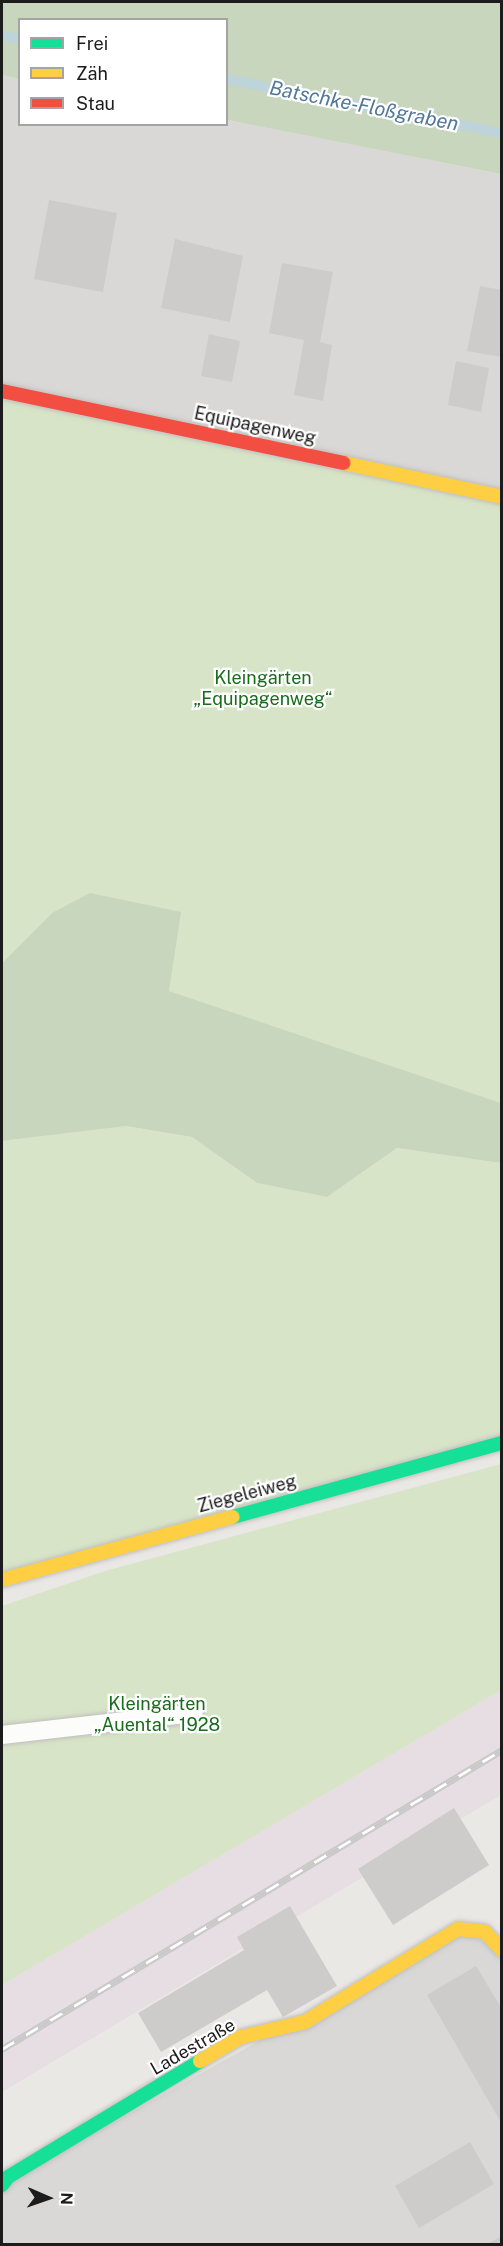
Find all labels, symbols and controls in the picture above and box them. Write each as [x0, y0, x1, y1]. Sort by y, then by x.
legend [18, 18, 228, 126]
text: Frei [76, 33, 108, 54]
text: Zäh [76, 63, 108, 84]
water label: Batschke‐Floßgraben [267, 76, 461, 136]
text: Stau [76, 93, 115, 114]
street label: Equipagenweg [192, 403, 318, 449]
park label: Kleingärten „Equipagenweg“ [193, 668, 333, 710]
street label: Ziegeleiweg [195, 1470, 299, 1518]
park label: Kleingärten „Auental“ 1928 [94, 1694, 220, 1736]
street label: Ladestraße [147, 2014, 239, 2080]
north arrow [18, 2168, 78, 2228]
text: N [57, 2192, 76, 2205]

